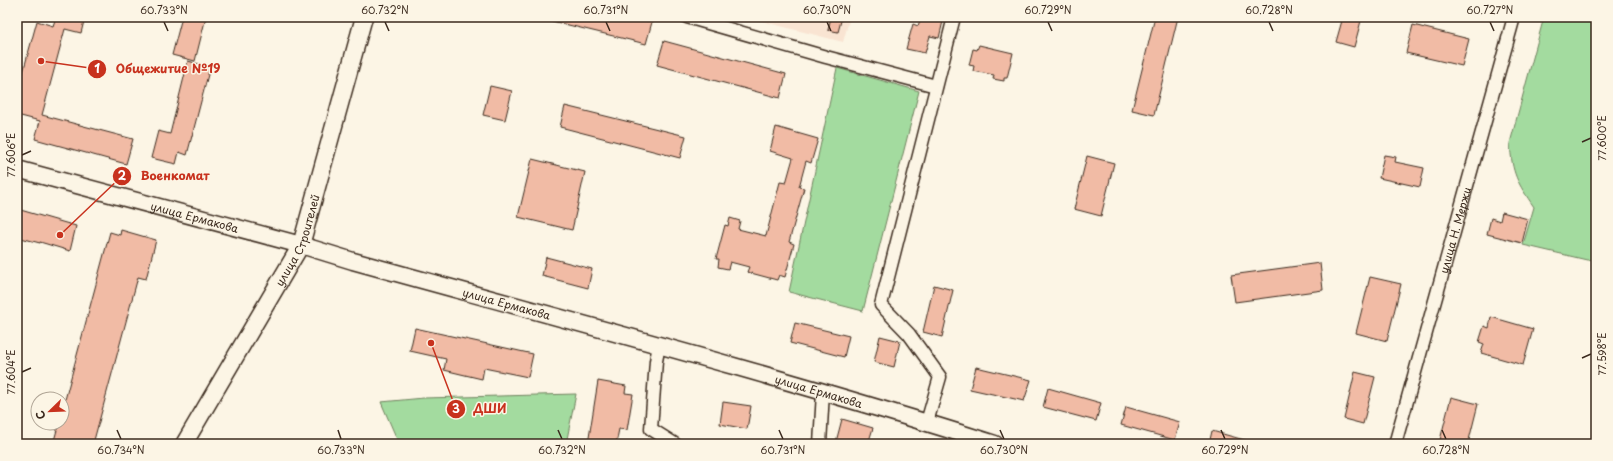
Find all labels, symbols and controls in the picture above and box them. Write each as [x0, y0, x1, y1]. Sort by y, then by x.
text: 60.733°N [140, 2, 188, 17]
text: 60.732°N [361, 2, 409, 17]
text: 60.731°N [584, 2, 629, 17]
text: 60.730°N [803, 2, 851, 17]
text: 60.729°N [1024, 2, 1072, 17]
text: 60.728°N [1245, 2, 1293, 17]
text: 60.727°N [1467, 2, 1514, 17]
callout: Общежитие №19 [87, 57, 228, 81]
text: 1 [94, 59, 100, 77]
text: Общежитие №19 [116, 59, 220, 77]
text: 77.600°E [1594, 115, 1609, 161]
text: 77.606°E [3, 133, 18, 177]
callout: Военкомат [112, 164, 217, 188]
text: 2 [118, 166, 127, 184]
text: Военкомат [140, 166, 210, 184]
street label: улица Н. Мержи [1434, 185, 1475, 275]
street label: улица Строителей [270, 192, 323, 289]
street label: улица Ермакова [149, 197, 241, 237]
street label: улица Ермакова [461, 283, 553, 323]
text: 77.598°E [1594, 333, 1609, 375]
text: 77.604°E [3, 350, 18, 394]
street label: улица Ермакова [773, 370, 865, 412]
north arrow [30, 391, 70, 431]
callout: ДШИ [446, 397, 515, 421]
text: 3 [452, 399, 460, 417]
text: ДШИ [472, 399, 507, 417]
text: С [31, 408, 50, 422]
text: 60.734°N [97, 442, 145, 457]
text: 60.733°N [317, 442, 365, 457]
text: 60.732°N [538, 442, 586, 457]
text: 60.731°N [761, 442, 806, 457]
text: 60.730°N [980, 442, 1028, 457]
text: 60.729°N [1201, 442, 1249, 457]
text: 60.728°N [1422, 442, 1470, 457]

